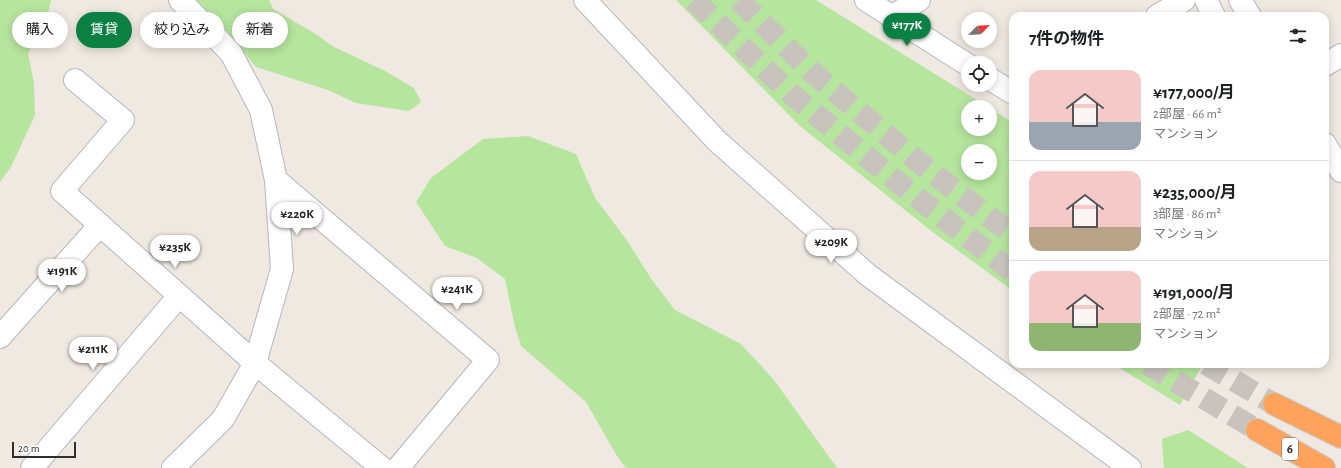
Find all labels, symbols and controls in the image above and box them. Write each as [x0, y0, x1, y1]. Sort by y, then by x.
chip: 購入 [12, 12, 68, 48]
chip: 賃貸 [76, 12, 132, 48]
chip: 絞り込み [140, 12, 224, 48]
chip: 新着 [232, 12, 288, 48]
north arrow [961, 12, 997, 48]
map controls [961, 12, 997, 180]
pin: ¥177K [879, 13, 935, 47]
text: ¥177K [892, 19, 922, 32]
icon: filters [1287, 25, 1309, 47]
text: 7件の物件 [1029, 30, 1104, 47]
button: locate [961, 56, 997, 92]
text: ¥177,000/月 [1153, 84, 1235, 101]
icon: home [1061, 86, 1109, 134]
button: + [961, 100, 997, 136]
text: 2部屋 · 66 m² [1153, 108, 1221, 121]
text: マンション [1153, 128, 1218, 141]
button: − [961, 144, 997, 180]
text: ¥235,000/月 [1153, 184, 1237, 201]
icon: home [1061, 187, 1109, 235]
pin: ¥220K [269, 202, 325, 236]
text: ¥220K [280, 208, 314, 221]
text: 3部屋 · 86 m² [1153, 208, 1221, 221]
text: マンション [1153, 228, 1218, 241]
pin: ¥209K [803, 230, 859, 264]
pin: ¥235K [147, 235, 203, 269]
text: ¥209K [814, 236, 848, 249]
text: ¥235K [159, 241, 191, 254]
pin: ¥191K [34, 259, 90, 293]
text: ¥191K [47, 265, 77, 278]
pin: ¥241K [429, 277, 485, 311]
text: ¥241K [441, 283, 473, 296]
text: ¥191,000/月 [1153, 284, 1235, 301]
icon: home [1061, 287, 1109, 335]
text: 2部屋 · 72 m² [1153, 308, 1221, 321]
text: マンション [1153, 328, 1218, 341]
pin: ¥211K [65, 337, 121, 371]
text: ¥211K [78, 343, 108, 356]
road number: 6 [1282, 438, 1298, 460]
scale bar [12, 440, 76, 459]
text: 20 m [18, 443, 39, 454]

